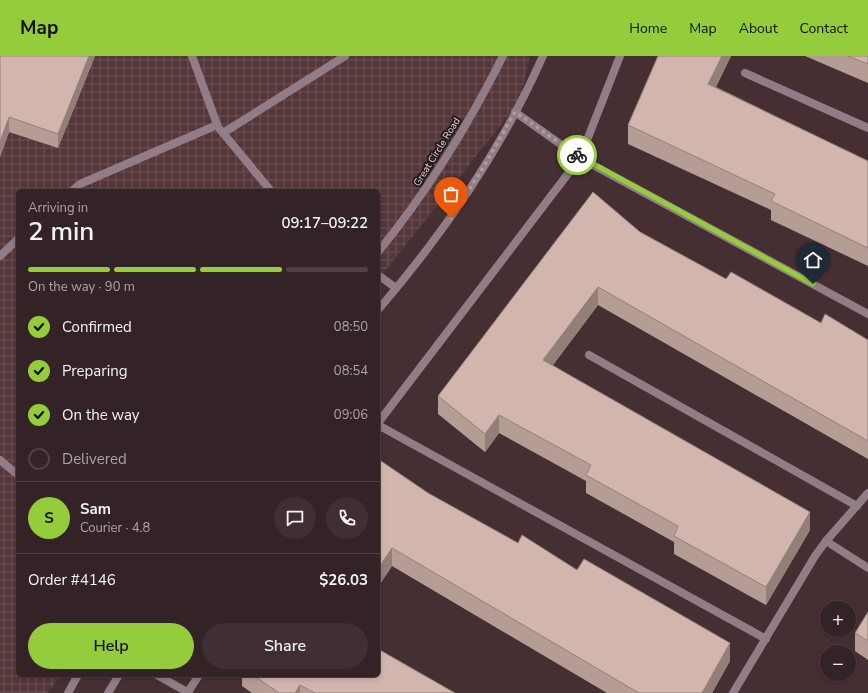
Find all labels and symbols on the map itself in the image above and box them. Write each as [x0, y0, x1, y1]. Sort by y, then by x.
street label: Great Circle Road [410, 115, 464, 189]
courier [557, 135, 597, 175]
pin [434, 177, 468, 218]
pin [796, 243, 830, 284]

